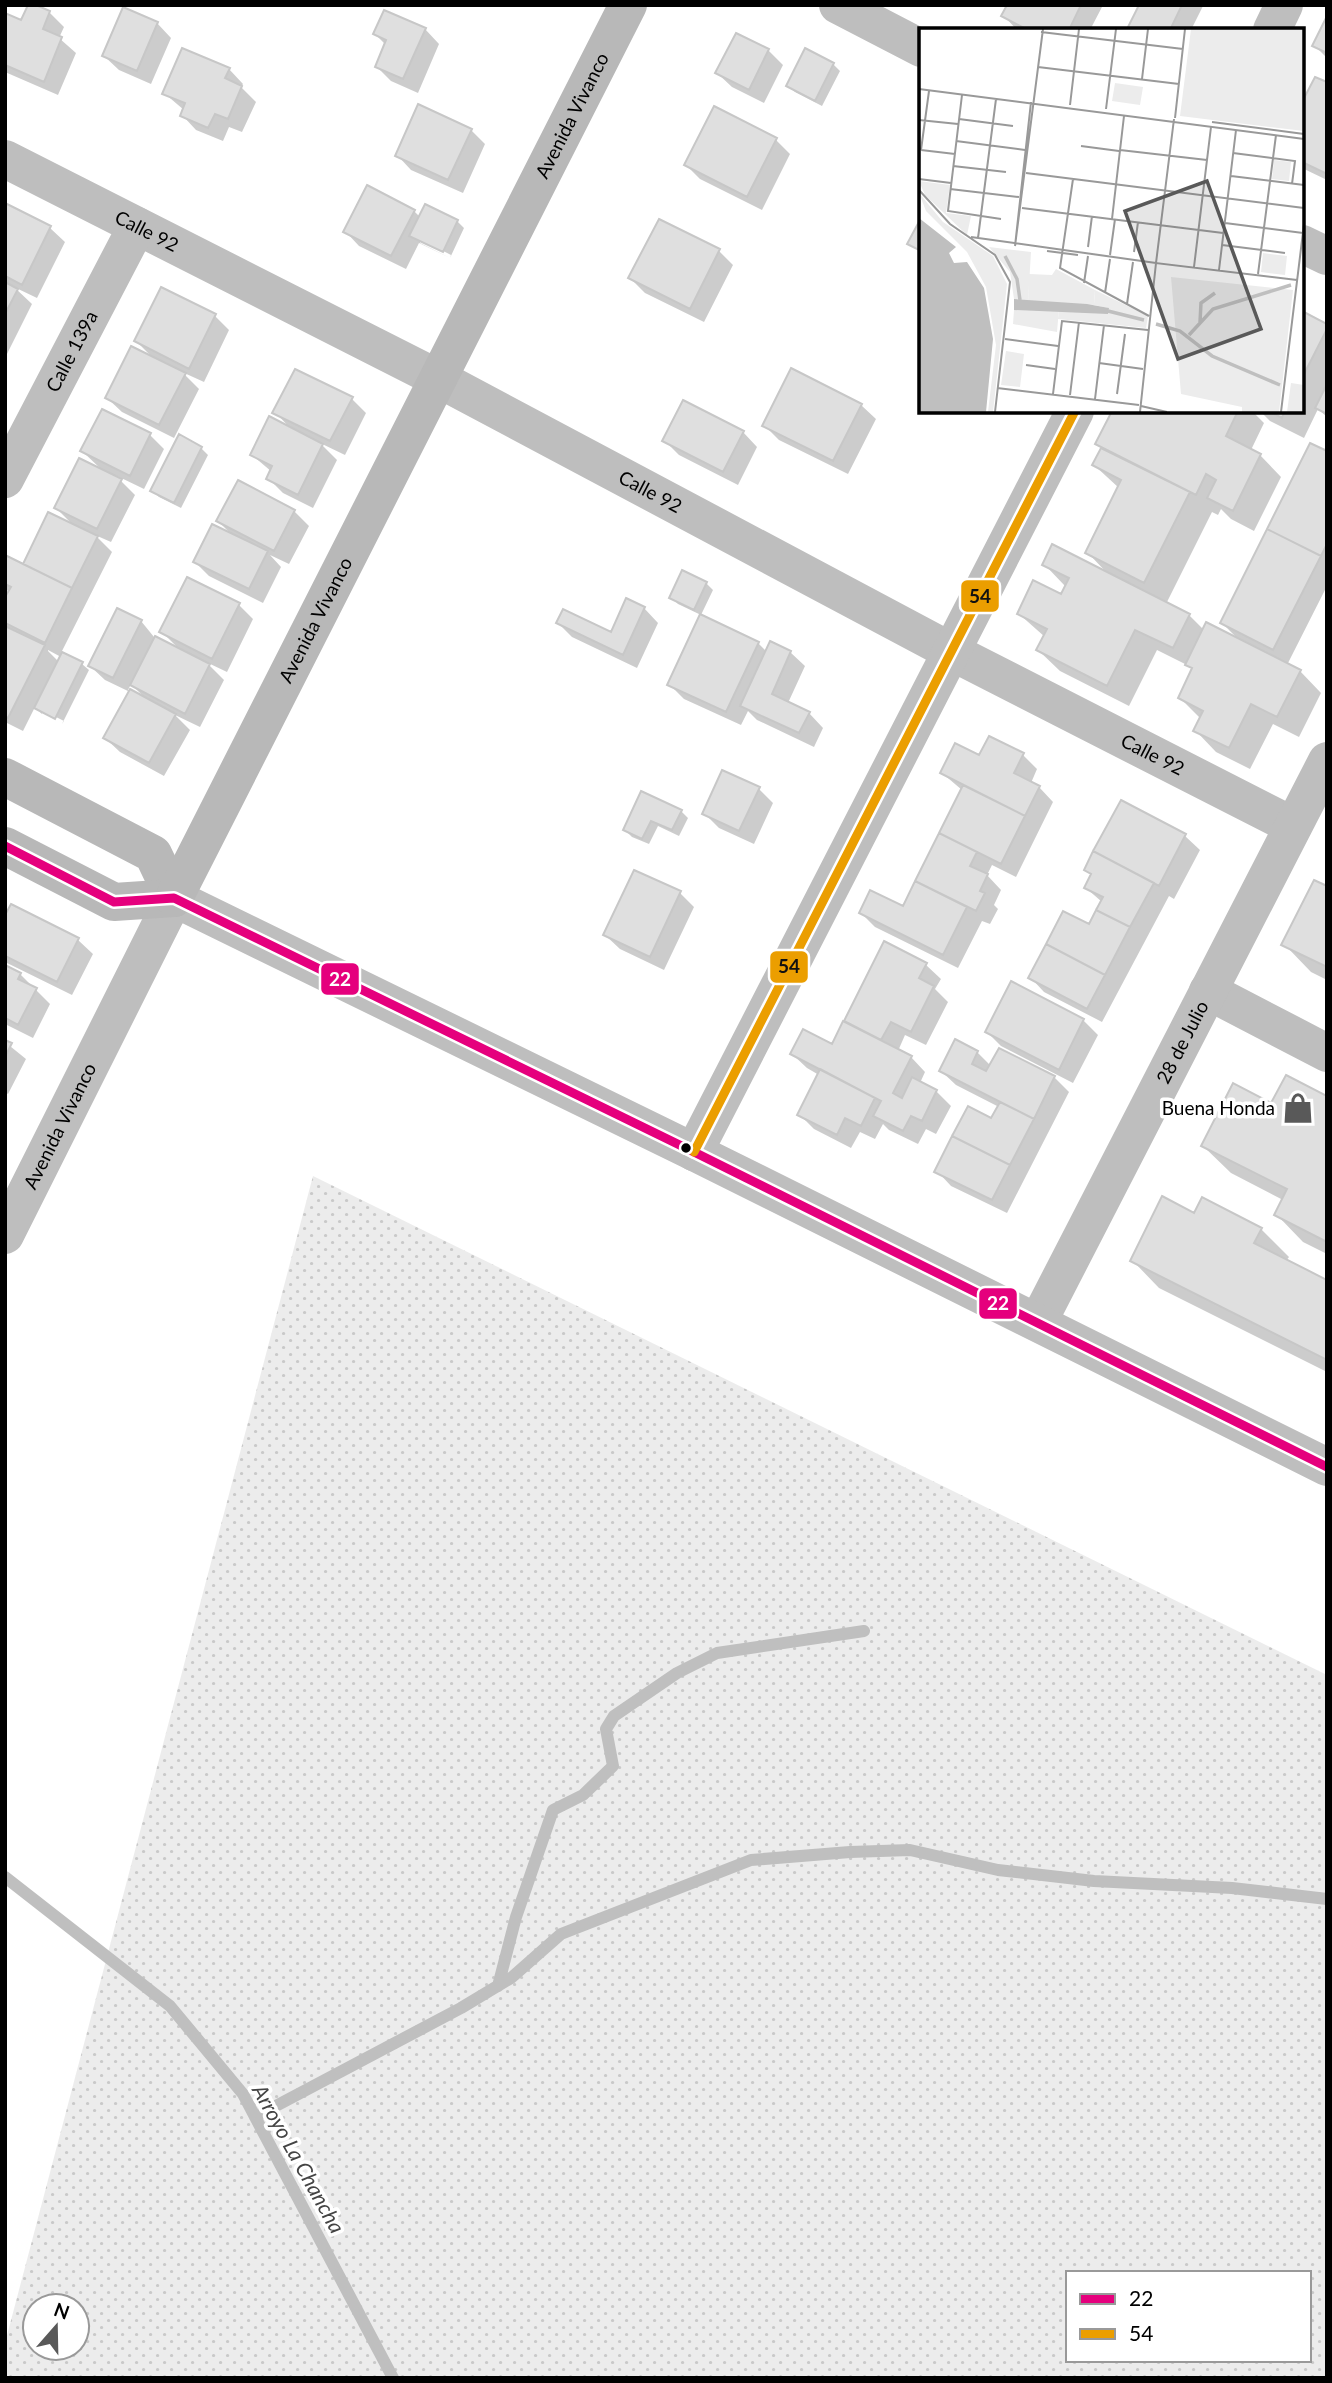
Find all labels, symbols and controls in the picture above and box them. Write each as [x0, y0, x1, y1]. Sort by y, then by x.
inset map [919, 28, 1304, 413]
street label: Avenida Vivanco [530, 48, 613, 182]
street label: Calle 92 [111, 205, 183, 256]
street label: Calle 139a [40, 307, 102, 396]
street label: Calle 92 [615, 465, 686, 517]
street label: Avenida Vivanco [273, 553, 356, 686]
line badge: 54 [960, 579, 1000, 613]
text: 54 [969, 584, 991, 607]
street label: Calle 92 [1117, 728, 1188, 780]
line badge: 54 [769, 950, 809, 984]
text: 54 [778, 954, 800, 977]
line badge: 22 [320, 962, 360, 996]
text: 22 [329, 967, 351, 990]
street label: 28 de Julio [1151, 996, 1213, 1087]
street label: Avenida Vivanco [18, 1059, 100, 1193]
shop icon: Buena Honda [1281, 1091, 1315, 1125]
place label: Buena Honda [1162, 1096, 1275, 1119]
unlabelled marker [679, 1141, 693, 1155]
line badge: 22 [978, 1287, 1018, 1320]
text: 22 [987, 1291, 1009, 1314]
water label: Arroyo La Chancha [248, 2079, 351, 2237]
legend [1066, 2271, 1311, 2362]
text: 22 [1129, 2285, 1153, 2310]
north arrow [21, 2292, 91, 2362]
text: N [51, 2297, 73, 2324]
text: 54 [1129, 2320, 1153, 2345]

